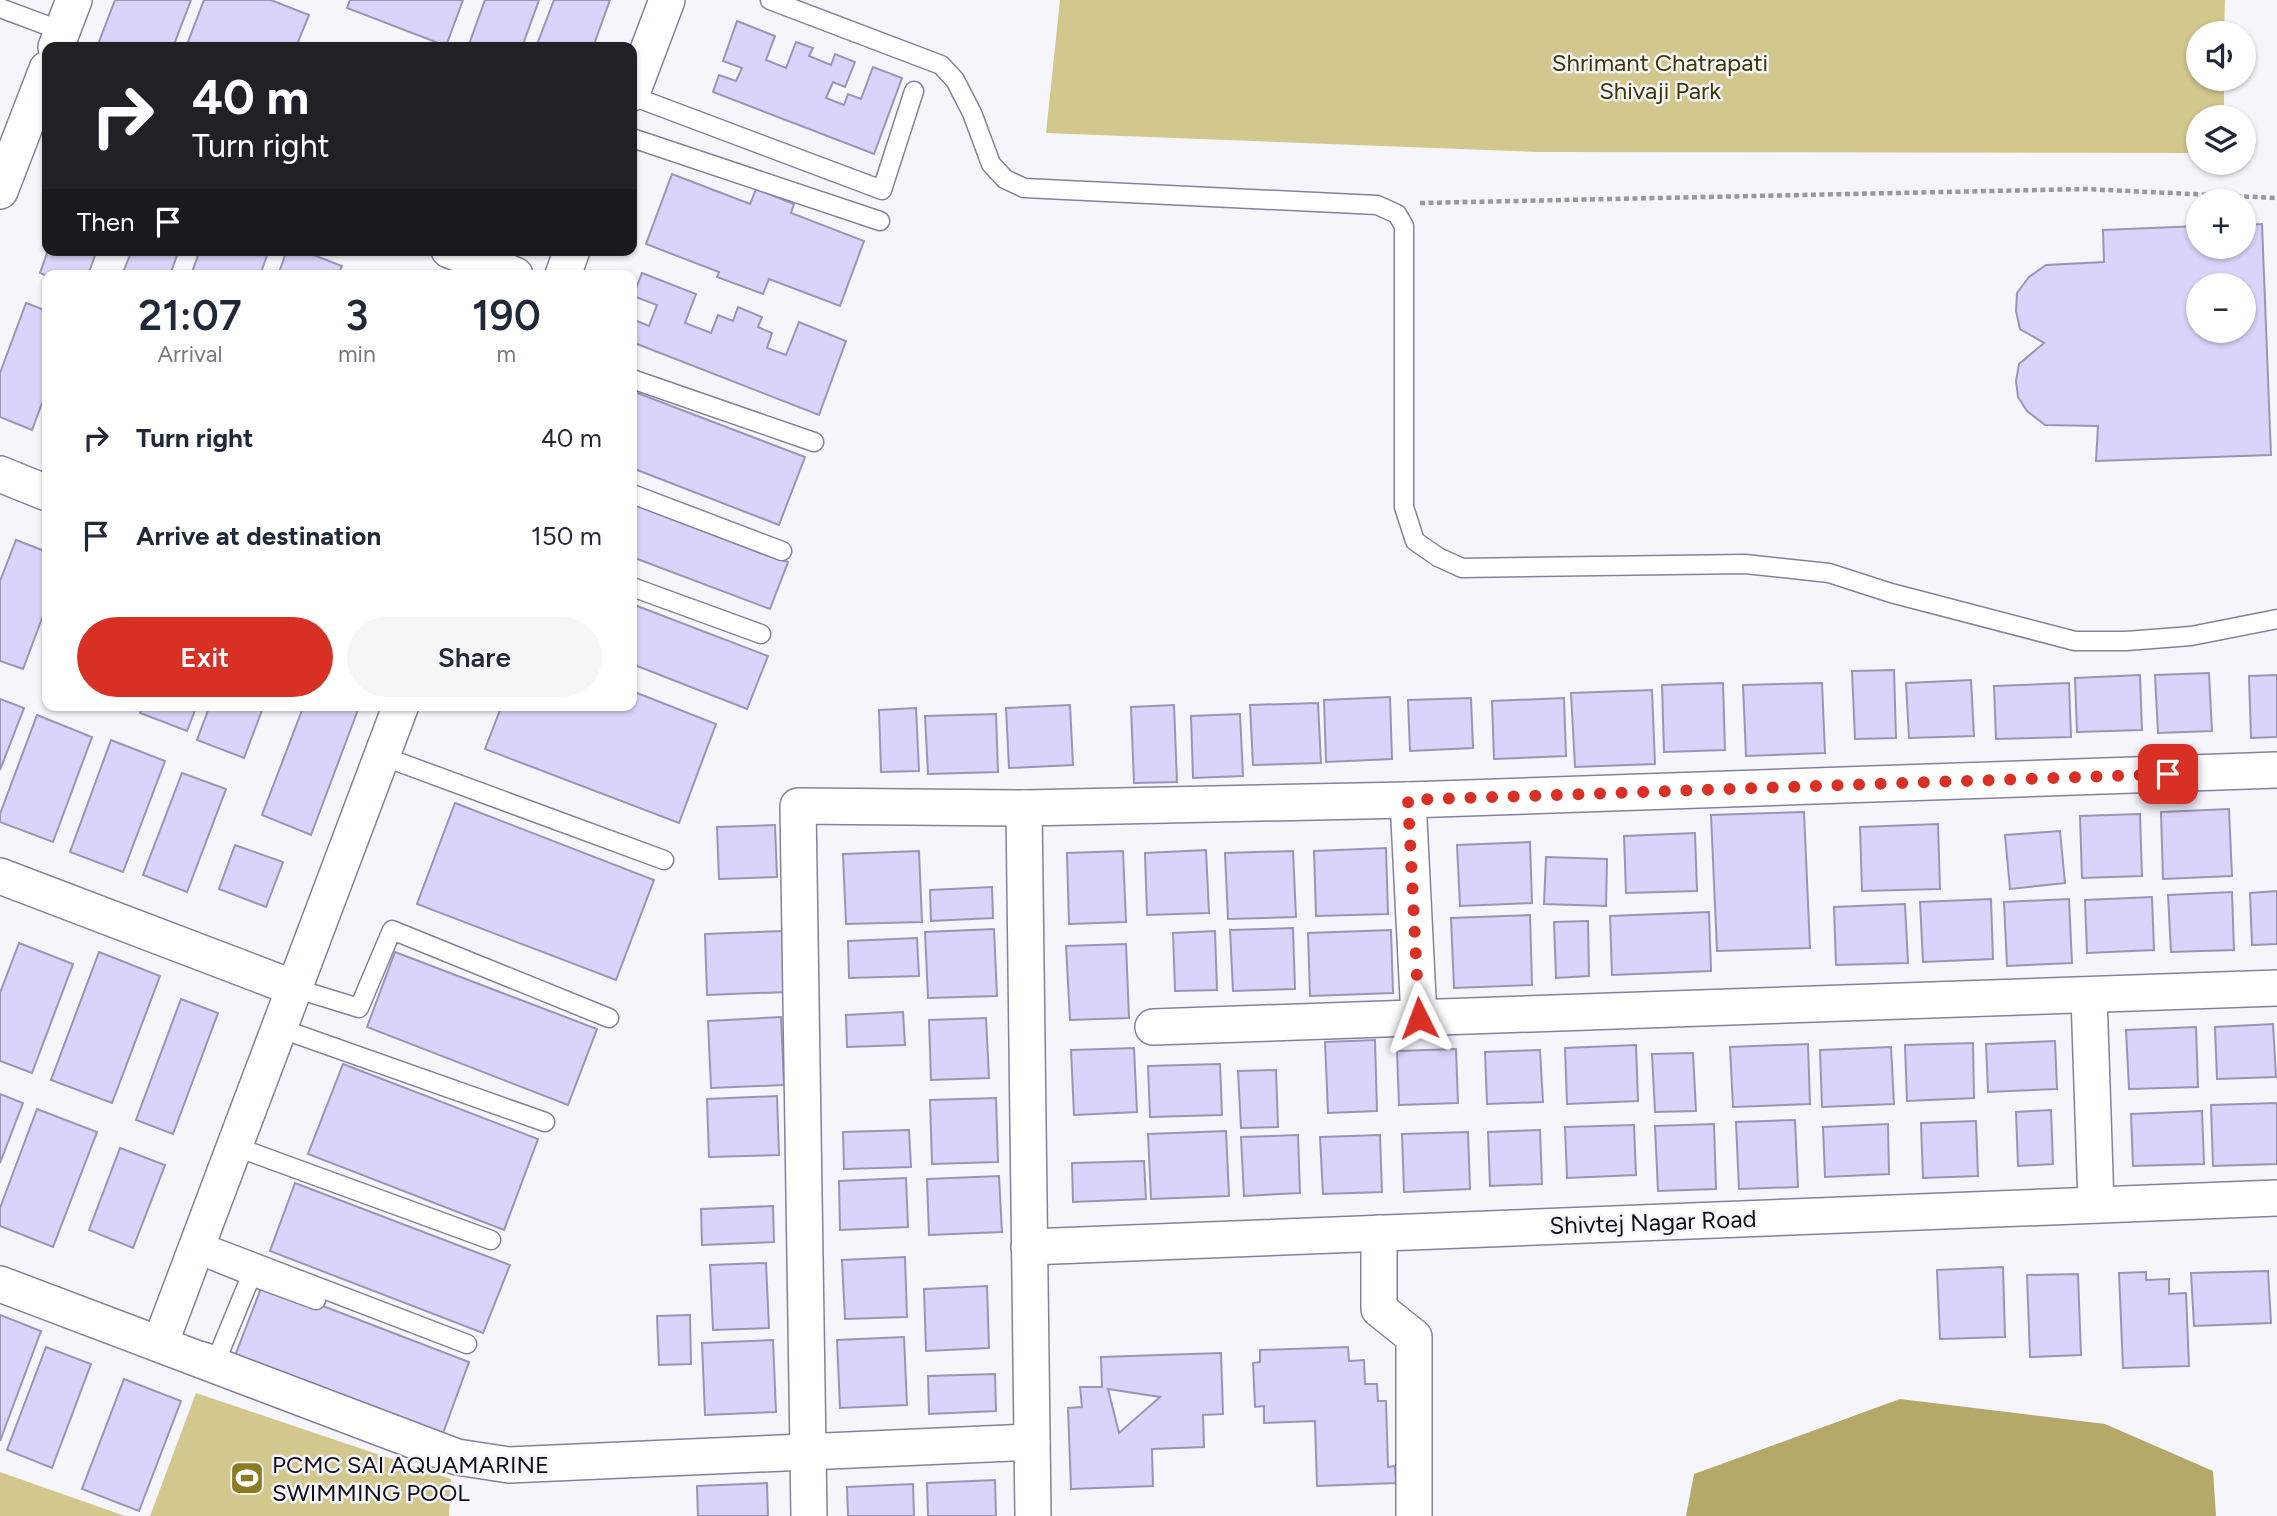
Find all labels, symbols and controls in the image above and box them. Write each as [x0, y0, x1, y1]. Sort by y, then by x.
map controls [2186, 21, 2256, 343]
button: sound [2186, 21, 2256, 91]
park label: Shrimant Chatrapati Shivaji Park [1552, 48, 1768, 105]
text: 40 m [192, 67, 309, 126]
icon: right [77, 70, 168, 161]
button: layers [2186, 105, 2256, 175]
text: Turn right [192, 127, 330, 165]
button: + [2186, 189, 2256, 259]
icon: arrive [149, 203, 187, 241]
text: Then [77, 206, 135, 238]
button: − [2186, 273, 2256, 343]
text: 21:07 [138, 290, 242, 341]
text: 3 [345, 290, 368, 341]
text: 190 [472, 290, 541, 341]
text: Arrival [158, 340, 222, 368]
text: min [338, 340, 376, 368]
text: m [497, 340, 516, 368]
icon: right [77, 419, 115, 457]
text: Turn right [136, 422, 253, 454]
text: 40 m [541, 422, 602, 454]
icon: arrive [77, 517, 115, 555]
text: Arrive at destination [136, 520, 381, 552]
text: 150 m [531, 520, 602, 552]
button: Exit [77, 617, 333, 697]
button: Share [347, 617, 602, 697]
pin [2138, 744, 2198, 804]
icon: arrive [2149, 755, 2187, 793]
position arrow [1382, 981, 1456, 1055]
street label: Shivtej Nagar Road [1549, 1204, 1757, 1240]
place label: PCMC SAI AQUAMARINE SWIMMING POOL [272, 1450, 549, 1507]
sports icon: PCMC SAI AQUAMARINE SWIMMING POOL [228, 1459, 266, 1497]

